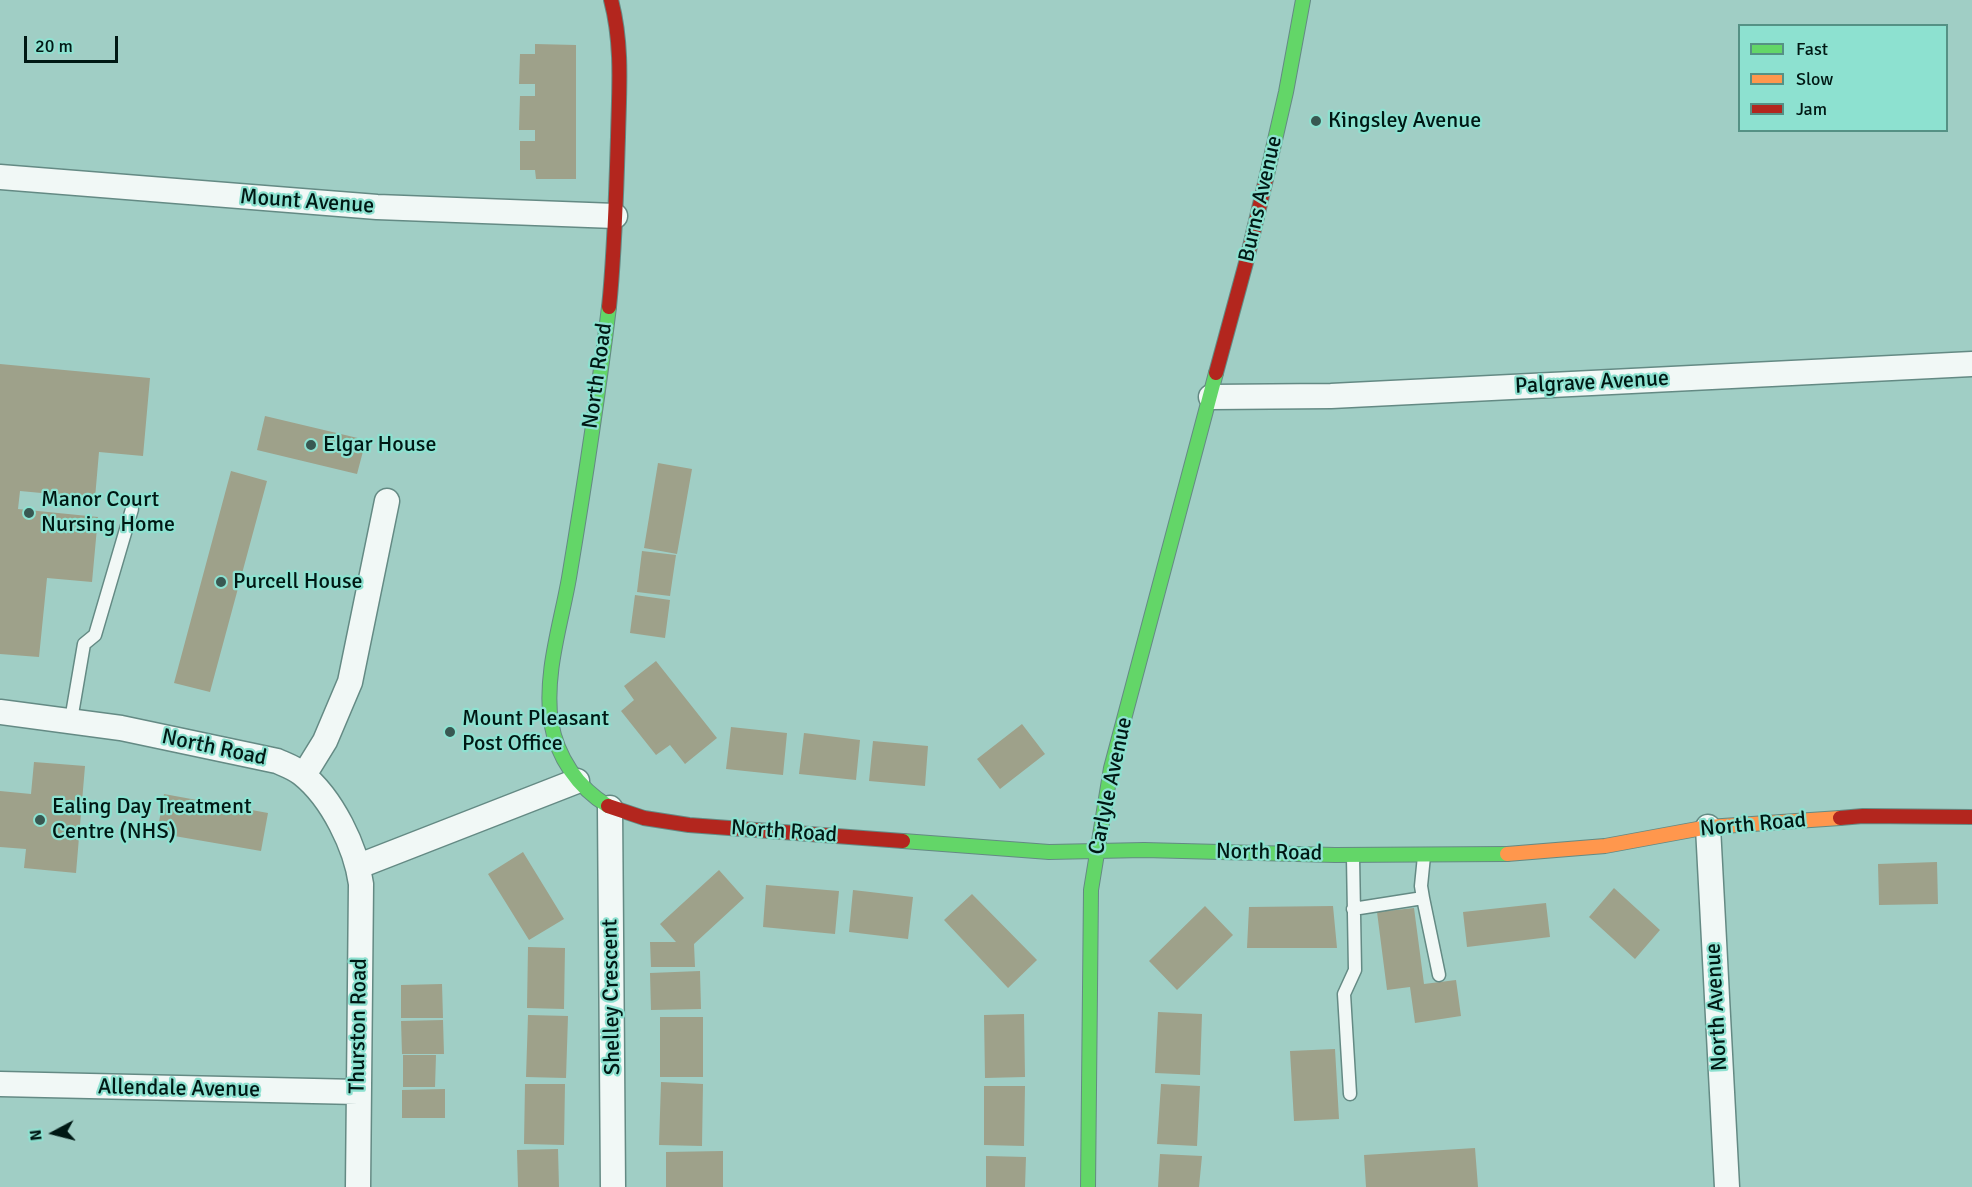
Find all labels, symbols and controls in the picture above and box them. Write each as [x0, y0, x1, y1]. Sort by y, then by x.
scale bar [27, 24, 122, 62]
legend [1738, 24, 1948, 132]
text: 20 m [35, 35, 73, 57]
text: Fast [1796, 38, 1828, 60]
text: Slow [1796, 68, 1833, 90]
text: Jam [1796, 98, 1827, 120]
place label: Kingsley Avenue [1328, 108, 1481, 134]
marker: Kingsley Avenue [1309, 114, 1323, 128]
street label: Burns Avenue [1234, 133, 1288, 265]
street label: Mount Avenue [239, 184, 375, 220]
street label: North Road [578, 321, 618, 431]
street label: Palgrave Avenue [1514, 366, 1670, 400]
place label: Elgar House [323, 432, 436, 458]
marker: Elgar House [304, 438, 318, 452]
place label: Manor Court Nursing Home [41, 487, 175, 538]
marker: Manor Court Nursing Home [22, 506, 36, 520]
place label: Purcell House [233, 569, 363, 595]
marker: Purcell House [214, 575, 228, 589]
place label: Mount Pleasant Post Office [462, 706, 609, 758]
street label: Carlyle Avenue [1084, 715, 1138, 857]
street label: North Road [159, 724, 269, 772]
marker: Mount Pleasant Post Office [443, 725, 457, 739]
place label: Ealing Day Treatment Centre (NHS) [52, 794, 252, 846]
street label: North Road [1699, 807, 1807, 843]
marker: Ealing Day Treatment Centre (NHS) [33, 813, 47, 827]
street label: North Road [730, 815, 838, 849]
street label: North Road [1216, 839, 1322, 867]
street label: Shelley Crescent [597, 919, 627, 1075]
street label: North Avenue [1700, 942, 1734, 1072]
street label: Thurston Road [345, 958, 373, 1094]
street label: Allendale Avenue [98, 1074, 260, 1104]
north arrow [24, 1103, 84, 1163]
text: N [26, 1128, 47, 1142]

